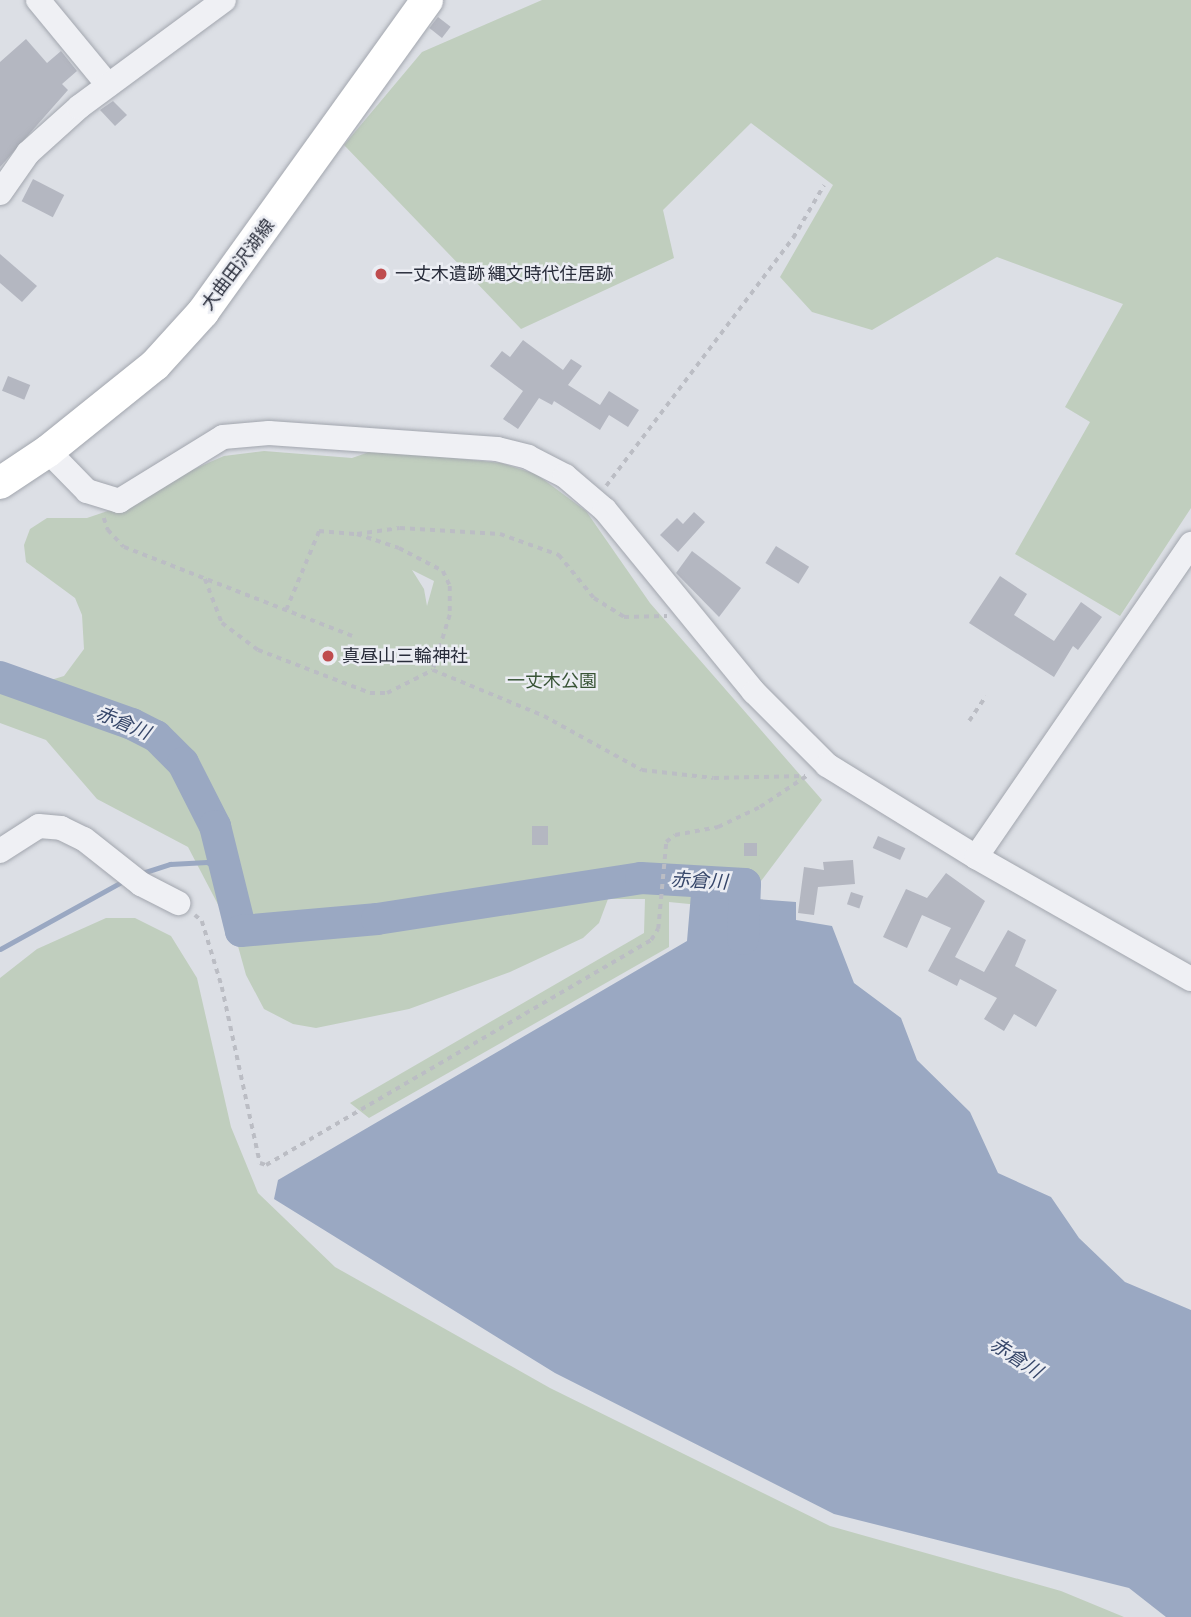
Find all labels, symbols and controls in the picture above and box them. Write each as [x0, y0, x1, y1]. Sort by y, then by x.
street label: 大曲田沢湖線 [197, 215, 279, 315]
place label: 一丈木遺跡 縄文時代住居跡 [395, 263, 613, 285]
marker: 一丈木遺跡 縄文時代住居跡 [373, 266, 389, 282]
place label: 真昼山三輪神社 [342, 645, 468, 667]
marker: 真昼山三輪神社 [320, 648, 336, 664]
park label: 一丈木公園 [507, 670, 597, 692]
water label: 赤倉川 [92, 701, 154, 745]
water label: 赤倉川 [670, 868, 728, 894]
water label: 赤倉川 [986, 1333, 1046, 1383]

